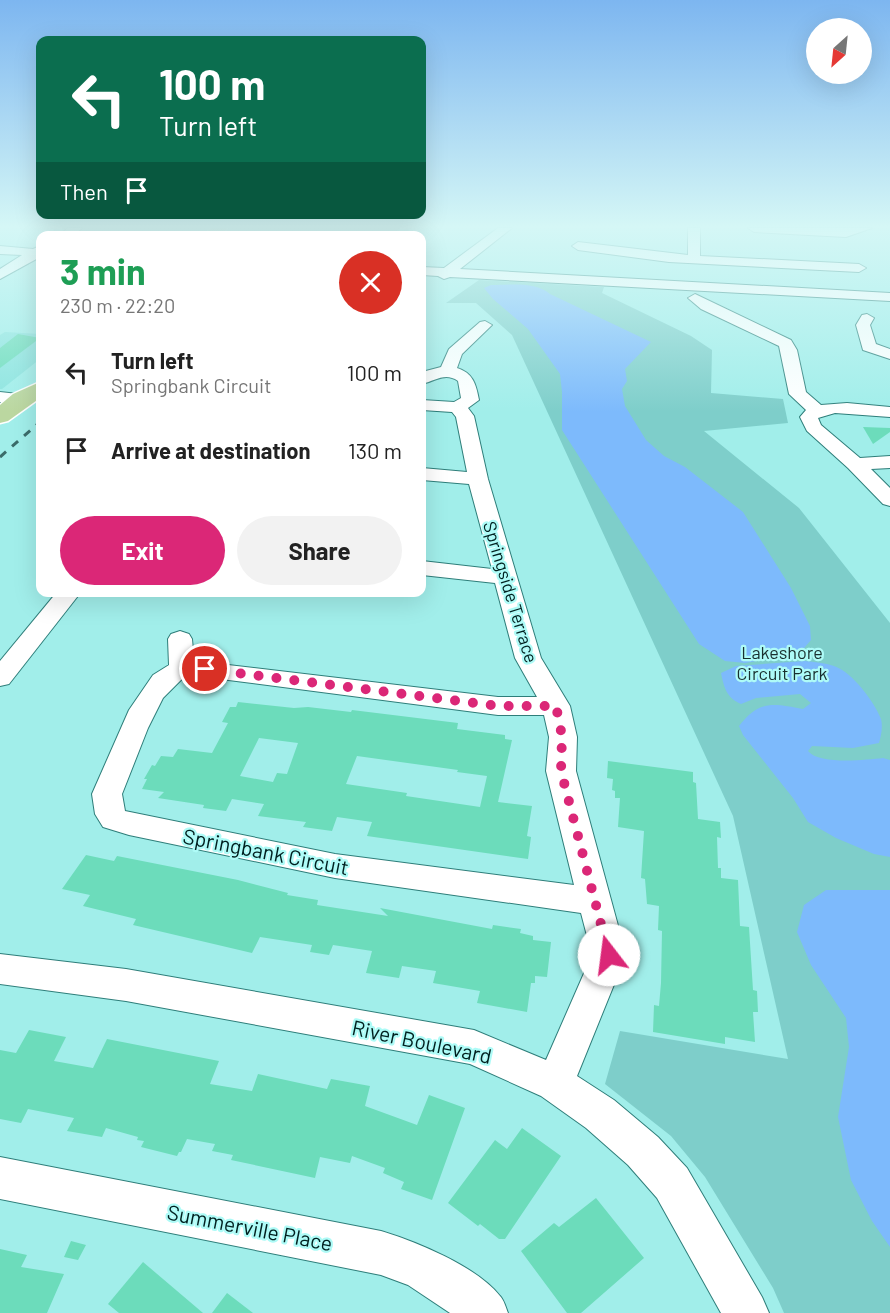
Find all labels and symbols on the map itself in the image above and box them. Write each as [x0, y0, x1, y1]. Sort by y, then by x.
north arrow [806, 18, 872, 84]
street label: Springside Terrace [479, 519, 543, 665]
park label: Lakeshore Circuit Park [736, 641, 828, 684]
pin [179, 643, 230, 694]
street label: Springbank Circuit [181, 823, 351, 879]
position arrow [577, 923, 641, 987]
street label: River Boulevard [350, 1014, 494, 1068]
street label: Summerville Place [165, 1199, 335, 1255]

